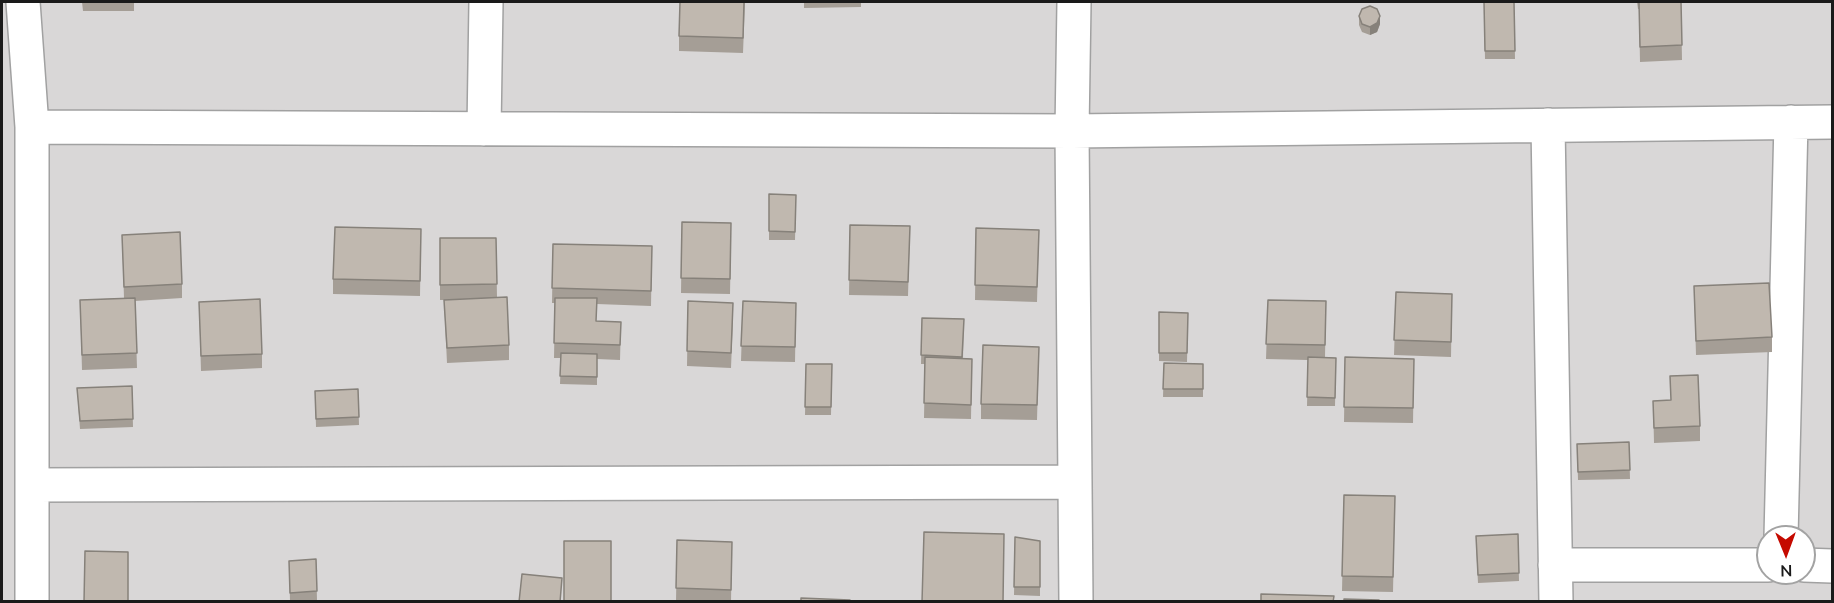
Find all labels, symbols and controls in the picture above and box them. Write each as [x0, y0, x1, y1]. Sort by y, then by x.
north arrow [1756, 525, 1816, 585]
text: N [1780, 561, 1792, 581]

